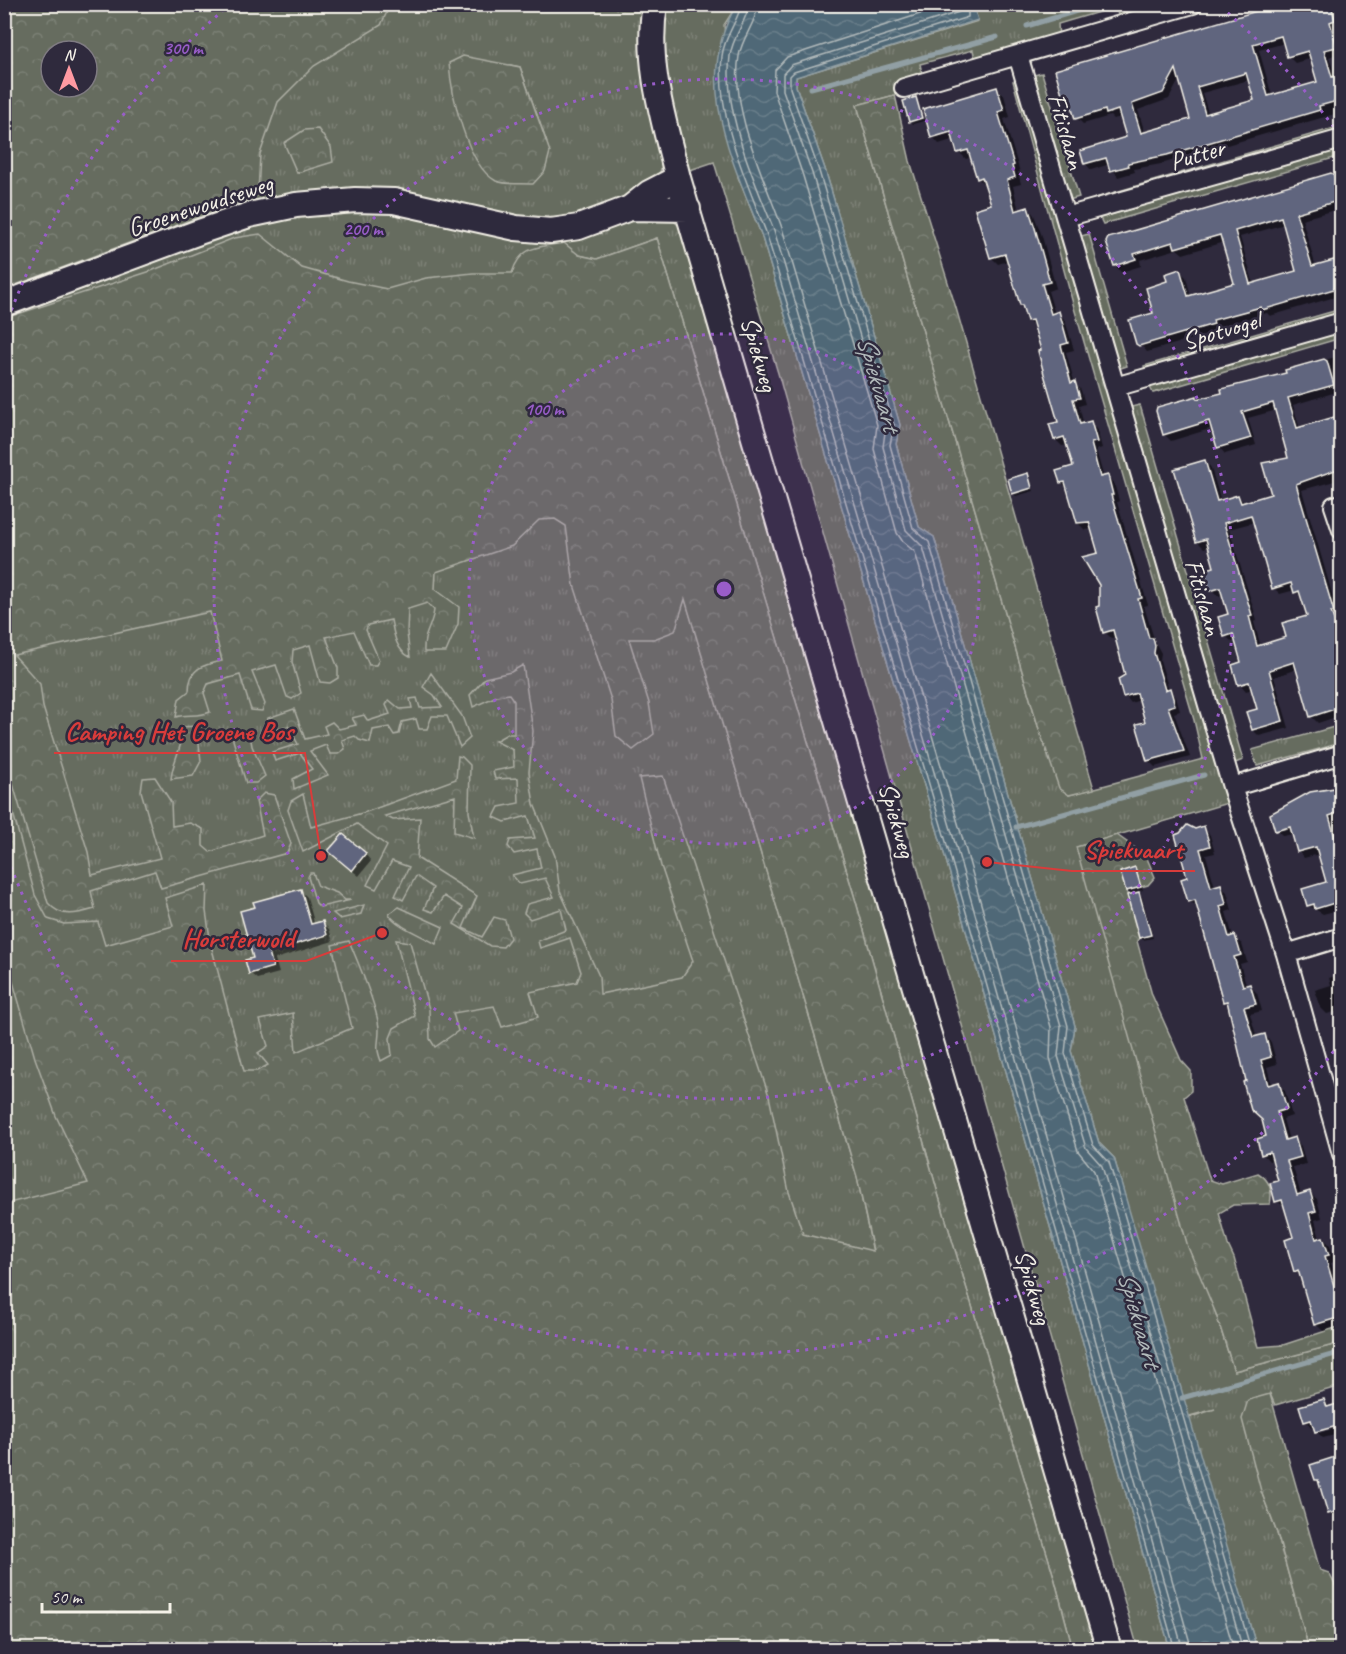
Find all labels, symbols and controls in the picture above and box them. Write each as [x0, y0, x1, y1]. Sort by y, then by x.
text: 300 m [164, 37, 204, 59]
north arrow [39, 39, 99, 99]
text: N [64, 45, 77, 65]
street label: Fitislaan [1040, 89, 1093, 174]
street label: Putter [1166, 130, 1231, 178]
street label: Groenewoudseweg [123, 166, 279, 244]
text: 200 m [344, 218, 384, 240]
street label: Spotvogel [1178, 302, 1269, 357]
street label: Spiekweg [733, 313, 786, 397]
water label: Spiekvaart [849, 331, 910, 439]
text: 100 m [525, 398, 565, 420]
street label: Fitislaan [1177, 555, 1230, 640]
centre of rings [714, 579, 734, 599]
callout: Camping Het Groene Bos [54, 708, 305, 753]
text: Camping Het Groene Bos [65, 714, 296, 748]
street label: Spiekweg [871, 779, 924, 863]
callout: Spiekvaart [1072, 826, 1195, 871]
text: Spiekvaart [1084, 832, 1186, 866]
callout: Horsterwold [171, 916, 306, 961]
text: Horsterwold [182, 921, 298, 955]
street label: Spiekweg [1007, 1246, 1060, 1330]
water label: Spiekvaart [1110, 1267, 1171, 1375]
scale bar [42, 1576, 170, 1614]
text: 50 m [51, 1586, 84, 1608]

